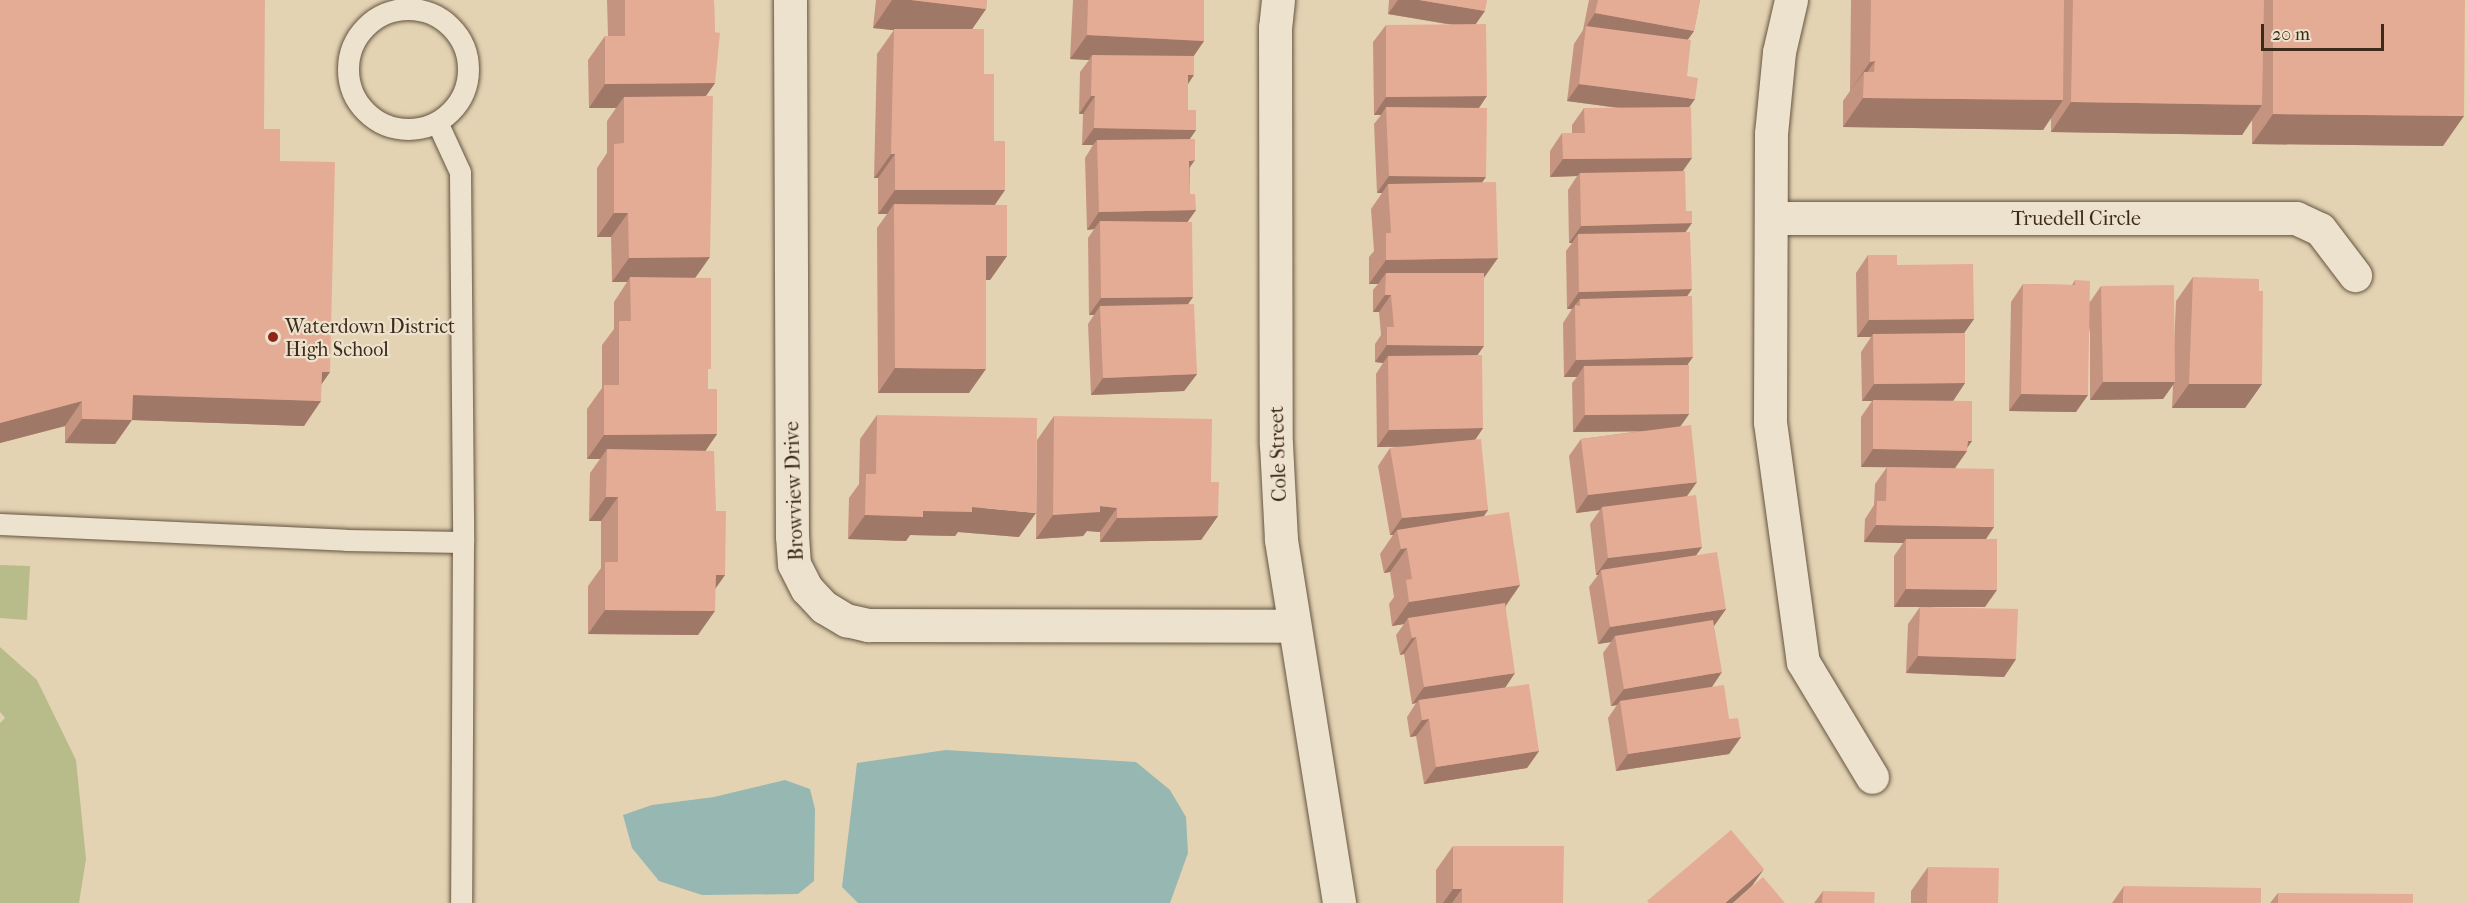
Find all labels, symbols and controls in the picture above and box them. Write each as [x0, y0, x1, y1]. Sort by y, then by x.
scale bar [2264, 12, 2387, 50]
text: 20 m [2272, 24, 2310, 45]
street label: Truedell Circle [2011, 206, 2141, 230]
place label: Waterdown District High School [285, 314, 455, 361]
marker: Waterdown District High School [266, 330, 280, 344]
street label: Cole Street [1264, 406, 1292, 502]
street label: Browview Drive [780, 421, 808, 561]

